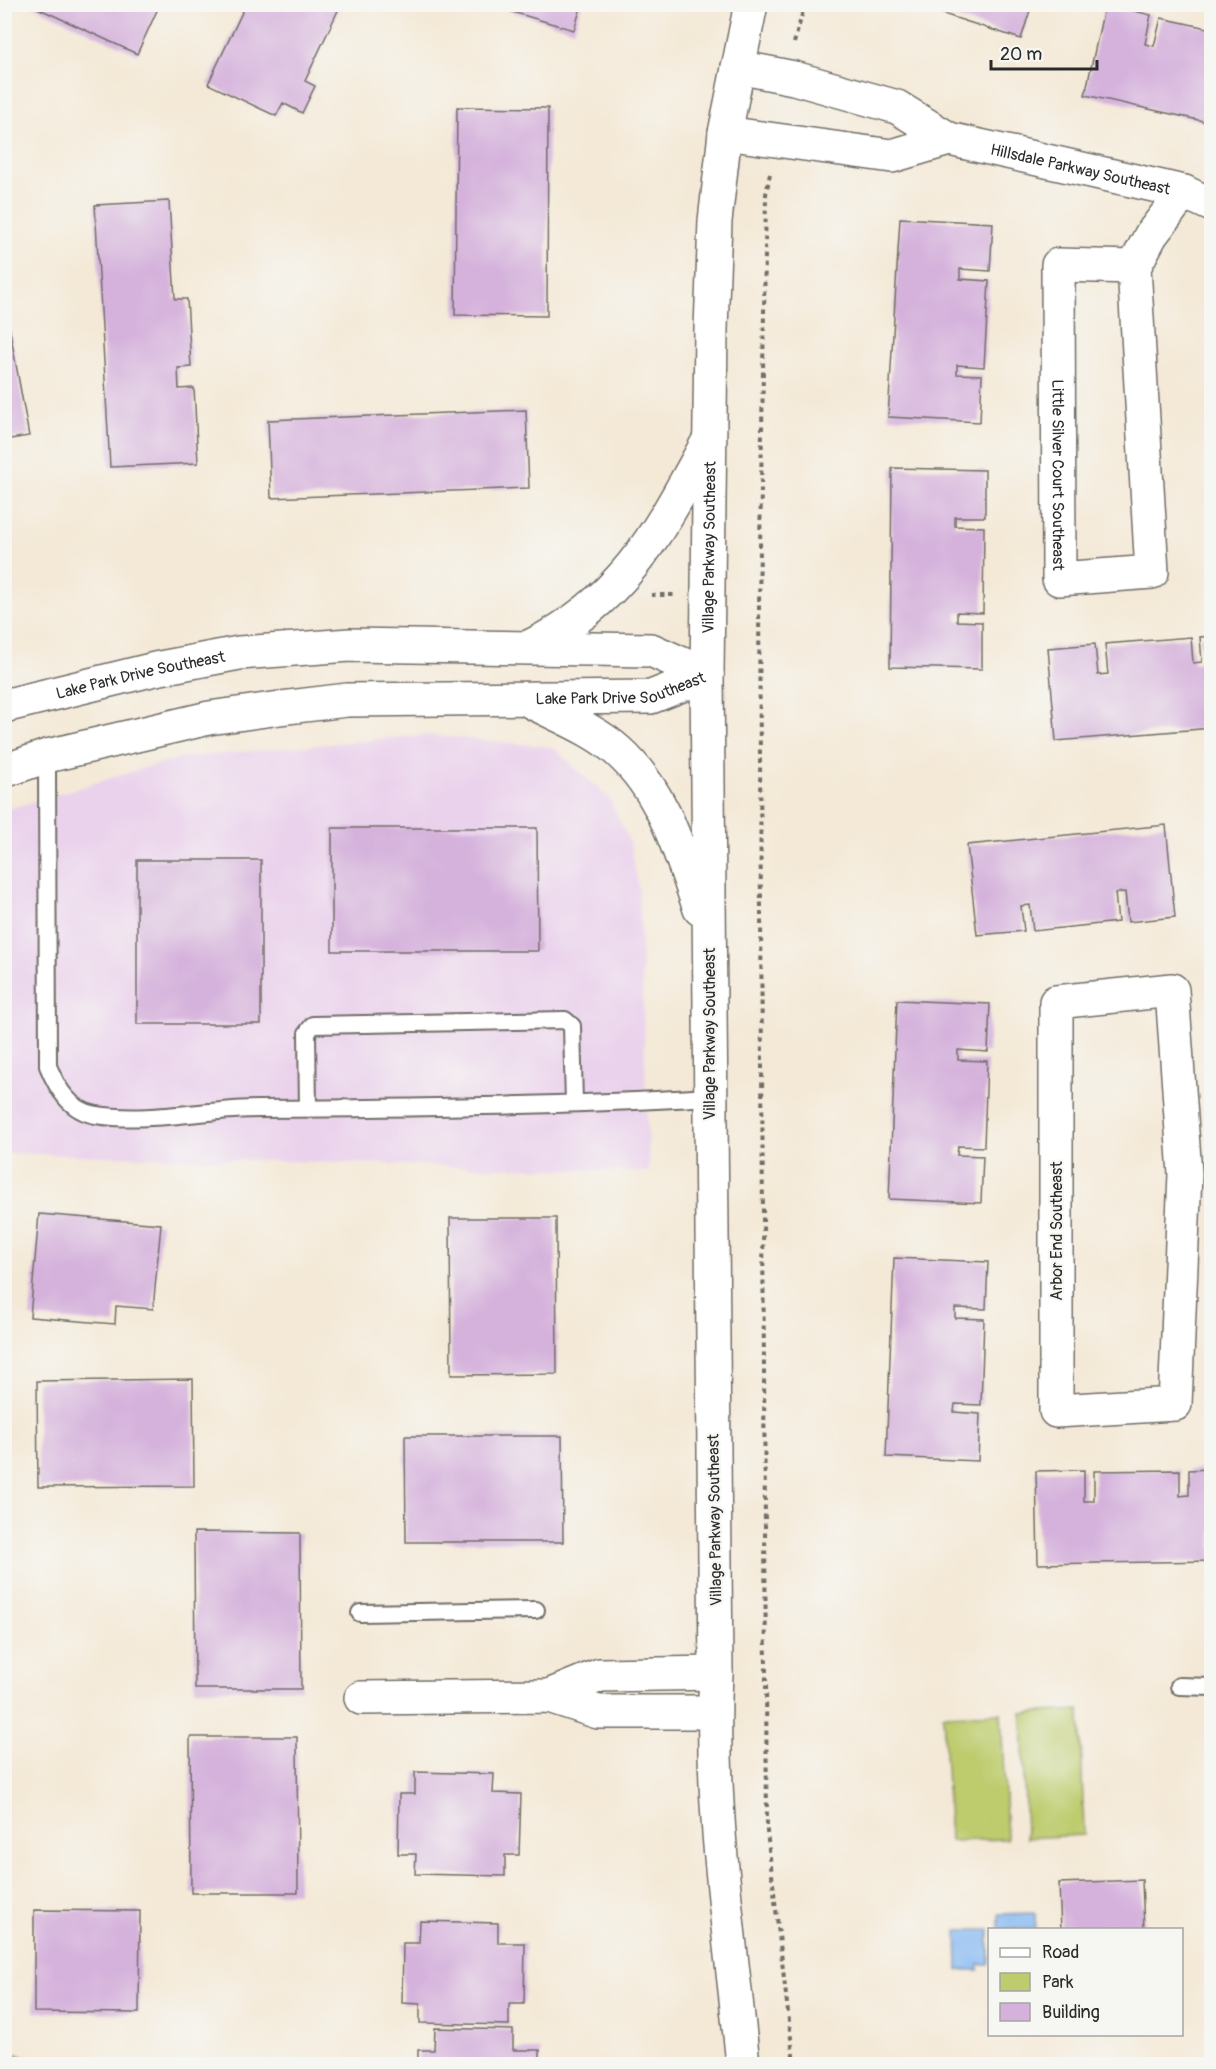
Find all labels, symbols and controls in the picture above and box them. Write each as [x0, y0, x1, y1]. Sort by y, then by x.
scale bar [991, 33, 1098, 71]
text: 20 m [1000, 43, 1042, 66]
street label: Hillsdale Parkway Southeast [988, 140, 1173, 200]
street label: Little Silver Court Southeast [1047, 379, 1068, 571]
street label: Village Parkway Southeast [698, 461, 720, 634]
street label: Lake Park Drive Southeast [54, 647, 227, 704]
street label: Lake Park Drive Southeast [535, 668, 709, 709]
street label: Village Parkway Southeast [700, 947, 720, 1120]
street label: Arbor End Southeast [1047, 1161, 1067, 1301]
street label: Village Parkway Southeast [703, 1433, 727, 1606]
legend [988, 1928, 1183, 2036]
text: Road [1042, 1941, 1079, 1964]
text: Park [1042, 1971, 1074, 1994]
text: Building [1042, 2001, 1100, 2024]

